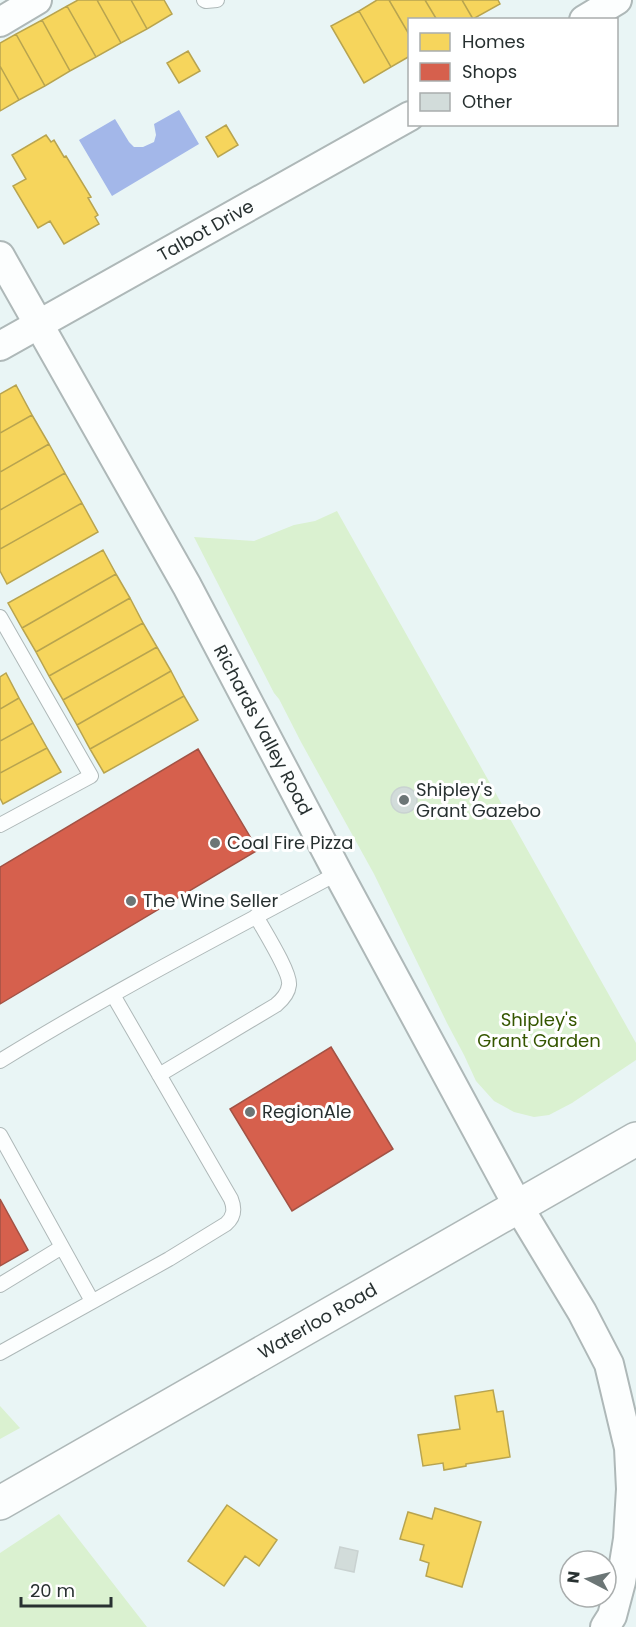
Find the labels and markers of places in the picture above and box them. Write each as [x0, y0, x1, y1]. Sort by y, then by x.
place label: Shipley's Grant Gazebo [416, 777, 541, 823]
marker: Shipley's Grant Gazebo [397, 793, 411, 807]
place label: Coal Fire Pizza [227, 830, 353, 855]
marker: Coal Fire Pizza [208, 836, 222, 850]
place label: The Wine Seller [143, 888, 278, 913]
marker: The Wine Seller [124, 894, 138, 908]
place label: RegionAle [262, 1099, 351, 1124]
marker: RegionAle [243, 1105, 257, 1119]

